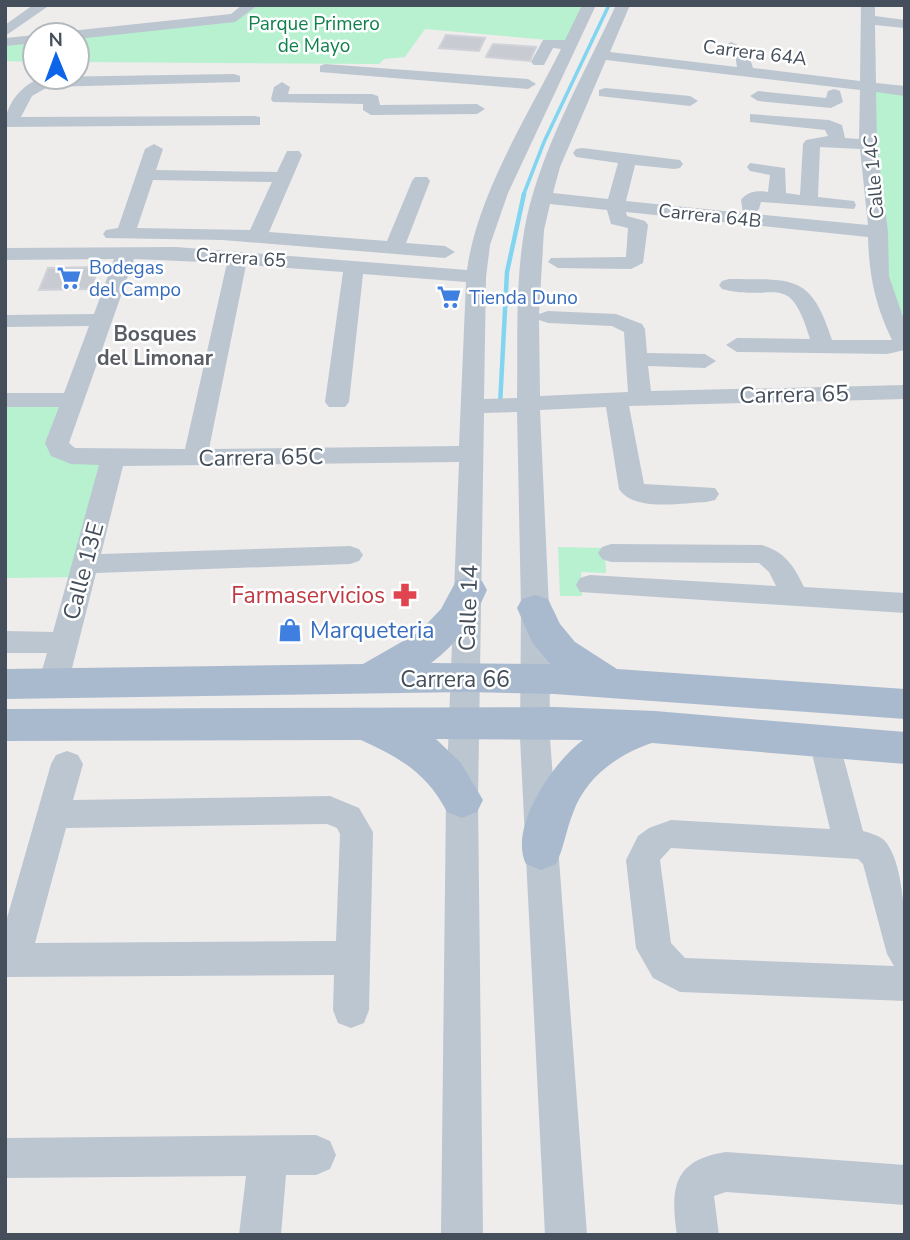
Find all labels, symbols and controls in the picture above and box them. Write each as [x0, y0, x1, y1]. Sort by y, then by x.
park label: Parque Primero de Mayo [248, 11, 380, 59]
north arrow [21, 21, 91, 91]
text: N [48, 27, 63, 53]
street label: Carrera 64A [701, 34, 808, 72]
street label: Calle 14C [857, 134, 891, 220]
street label: Carrera 64B [657, 198, 763, 234]
street label: Carrera 65 [195, 242, 287, 274]
place label: Bodegas del Campo [89, 255, 181, 303]
supermarket icon: Bodegas del Campo [55, 264, 83, 292]
supermarket icon: Tienda Duno [435, 283, 463, 311]
place label: Tienda Duno [469, 285, 578, 311]
district label: Bosques del Limonar [97, 320, 214, 372]
street label: Carrera 65 [739, 378, 849, 411]
street label: Carrera 65C [198, 441, 324, 474]
street label: Calle 13E [56, 519, 111, 623]
street label: Calle 14 [451, 564, 486, 652]
place label: Farmaservicios [231, 580, 385, 611]
pharmacy icon: Farmaservicios [391, 581, 419, 609]
place label: Marqueteria [310, 615, 434, 646]
shop icon: Marqueteria [276, 616, 304, 644]
street label: Carrera 66 [400, 664, 510, 695]

